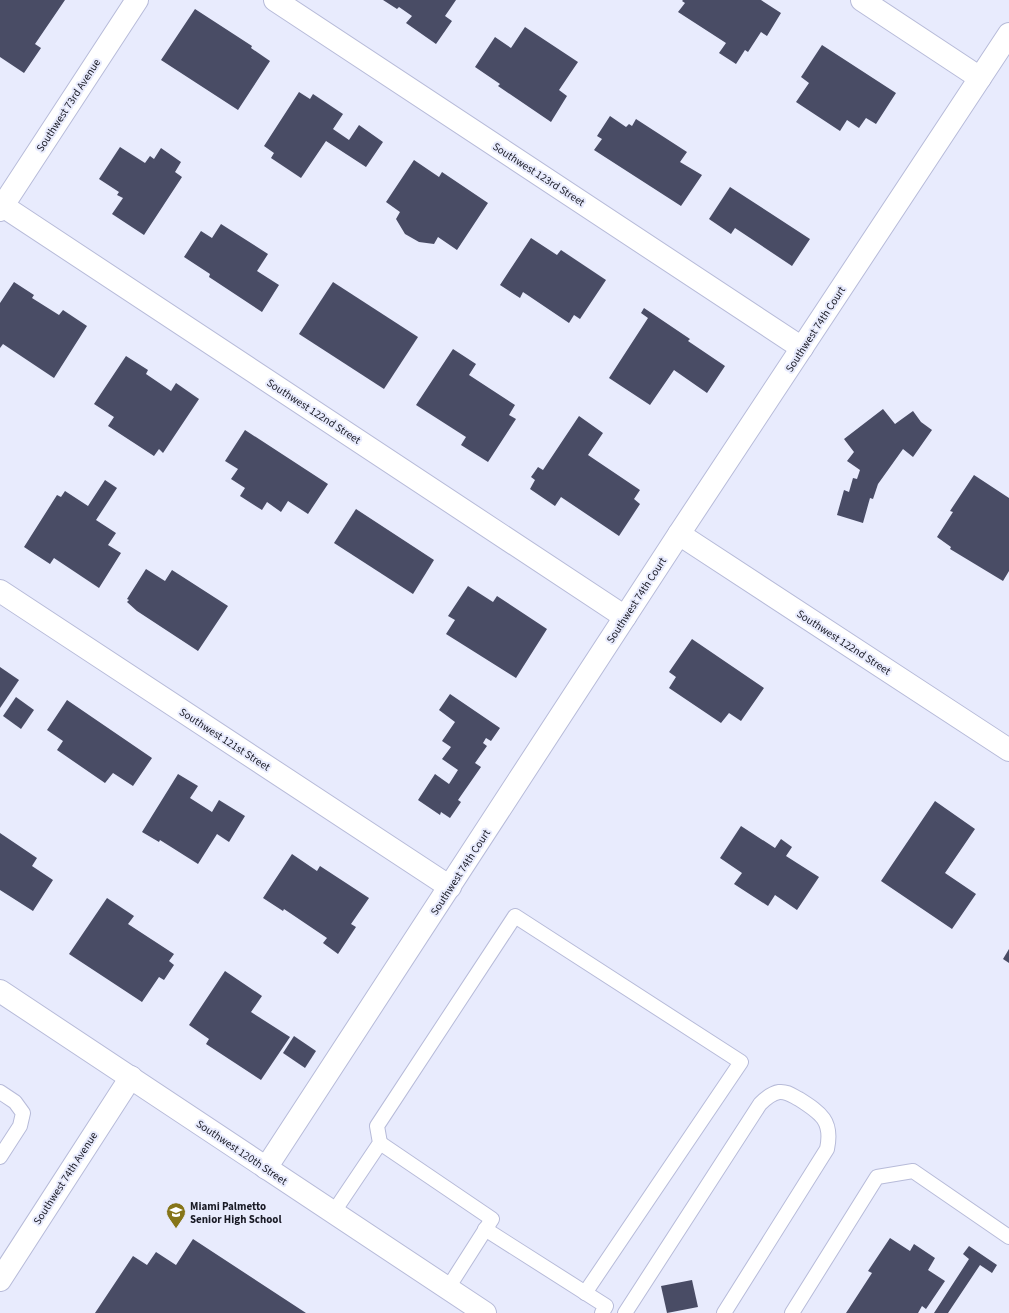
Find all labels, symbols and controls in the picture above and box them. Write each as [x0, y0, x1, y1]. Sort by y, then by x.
street label: Southwest 73rd Avenue [33, 55, 104, 155]
street label: Southwest 123rd Street [490, 139, 588, 210]
street label: Southwest 74th Court [782, 283, 849, 375]
street label: Southwest 122nd Street [264, 375, 364, 448]
street label: Southwest 74th Court [603, 554, 670, 646]
street label: Southwest 122nd Street [794, 606, 894, 679]
street label: Southwest 121st Street [176, 704, 273, 775]
street label: Southwest 74th Court [427, 826, 494, 918]
street label: Southwest 120th Street [193, 1116, 291, 1189]
street label: Southwest 74th Avenue [30, 1128, 101, 1228]
place label: Miami Palmetto Senior High School [190, 1199, 282, 1227]
school or university icon: Miami Palmetto Senior High School [165, 1201, 187, 1229]

